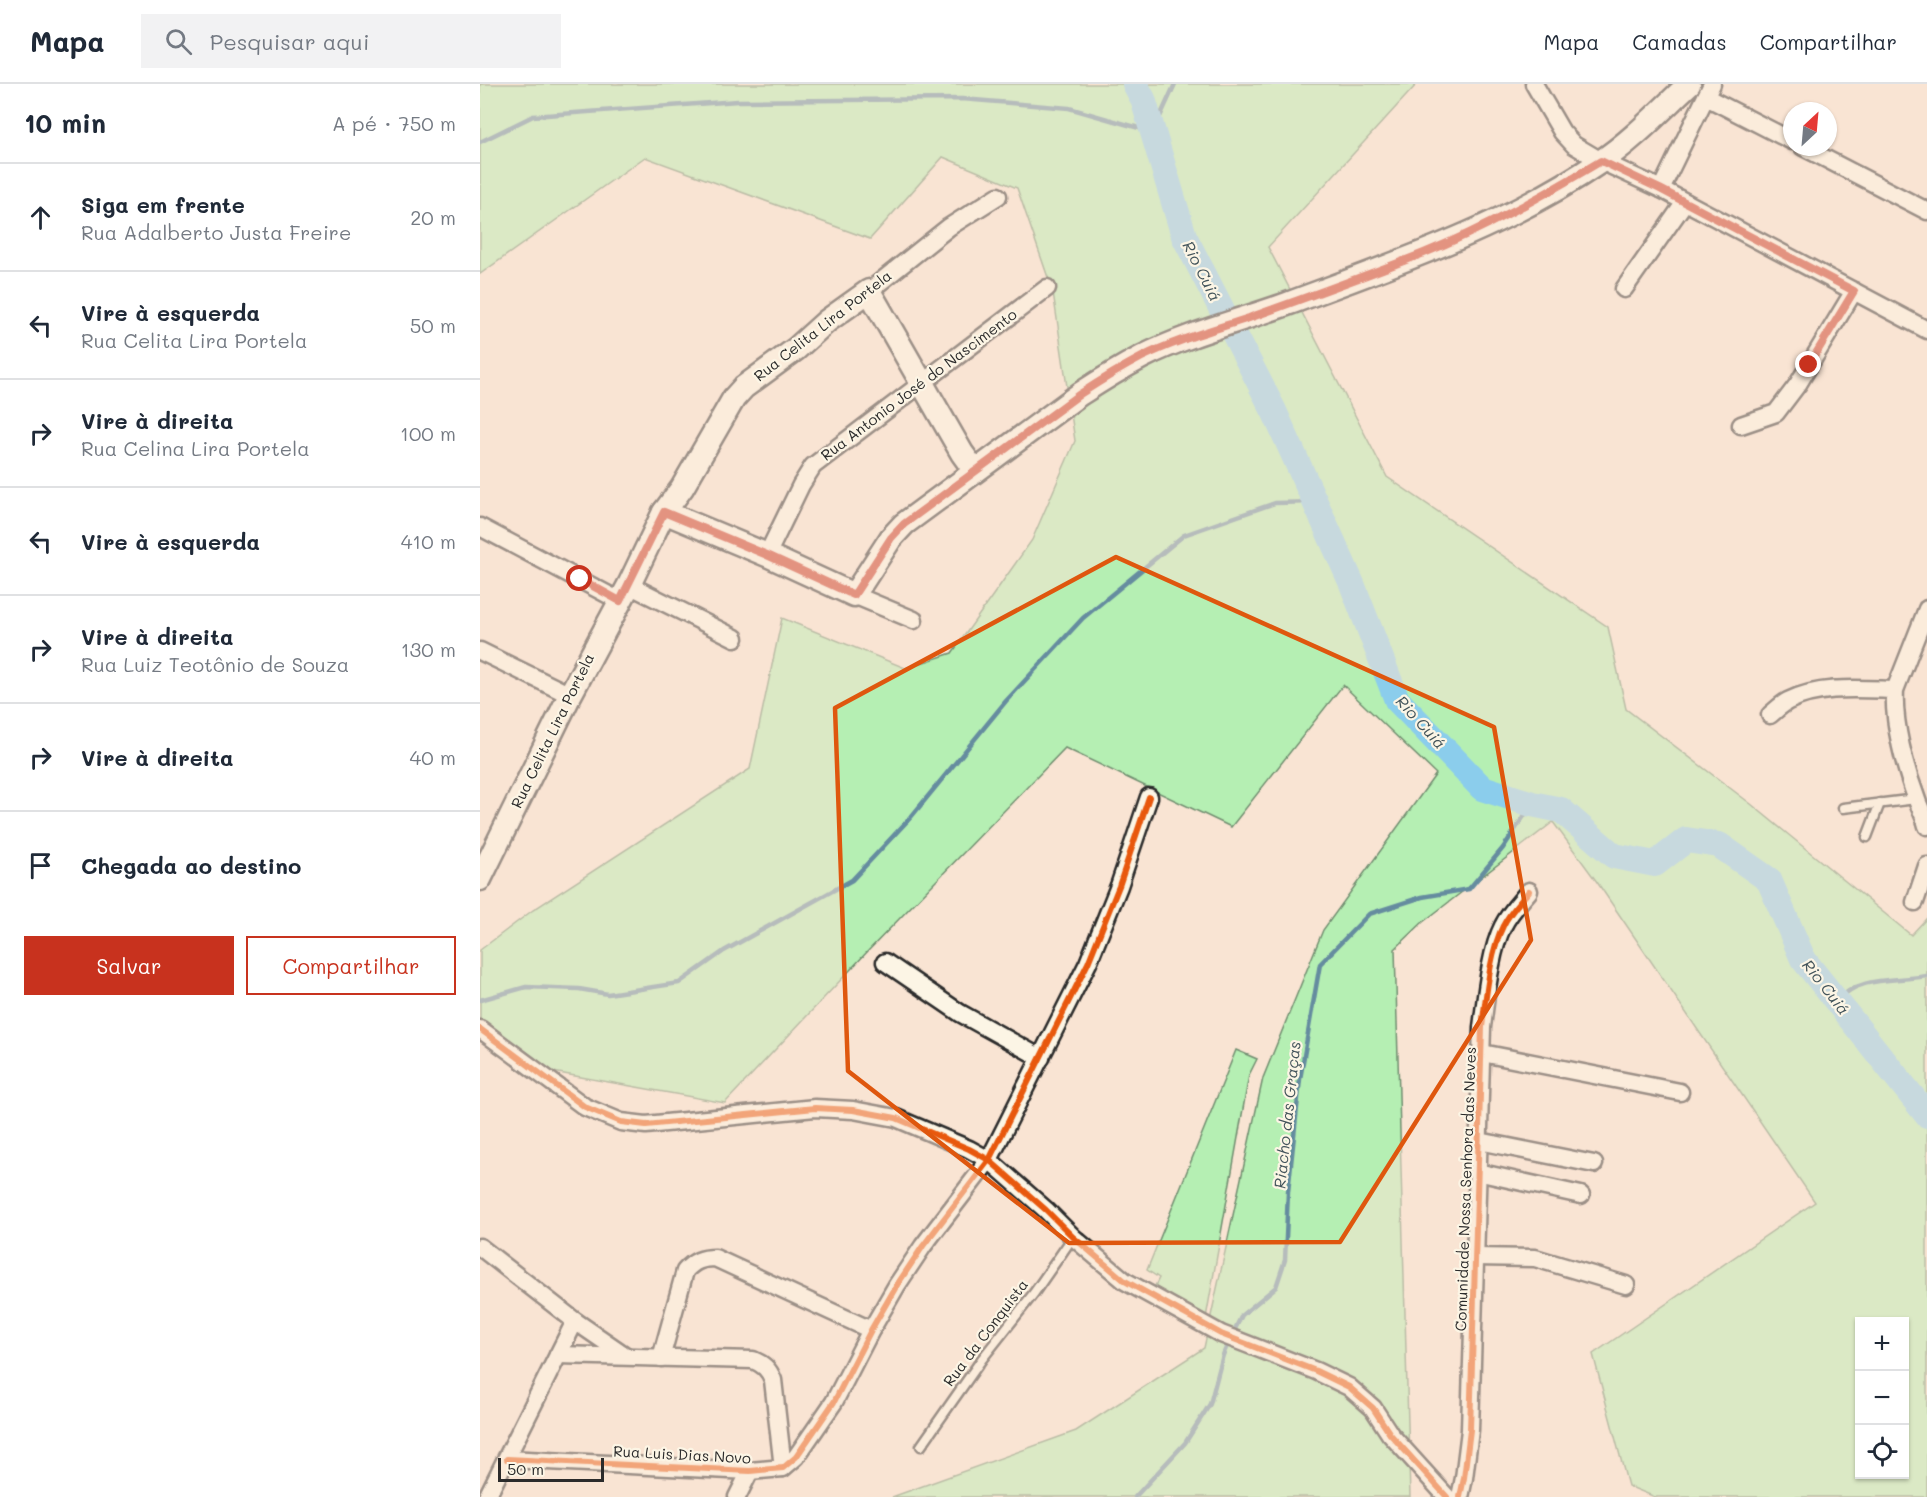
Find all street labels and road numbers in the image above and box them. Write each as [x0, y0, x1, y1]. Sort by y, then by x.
street label: Rua Celita Lira Portela [749, 265, 895, 385]
street label: Rua Antonio José do Nascimento [816, 304, 1021, 465]
street label: Rua Celita Lira Portela [506, 650, 598, 811]
street label: Comunidade Nossa Senhora das Neves [1450, 1046, 1480, 1332]
street label: Rua da Conquista [938, 1275, 1032, 1390]
street label: Rua Luis Dias Novo [613, 1440, 752, 1468]

